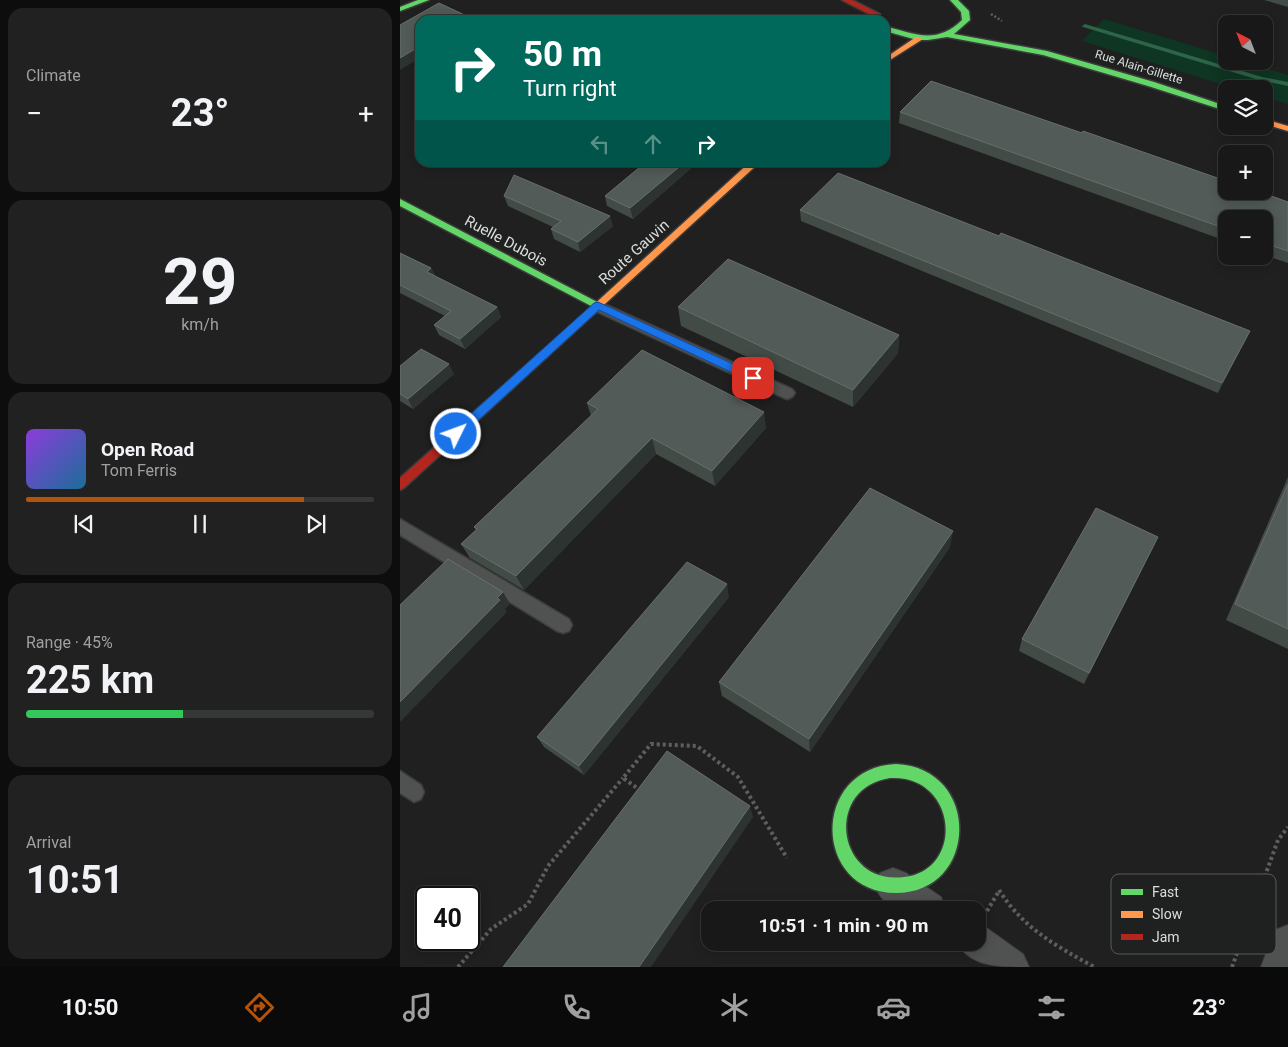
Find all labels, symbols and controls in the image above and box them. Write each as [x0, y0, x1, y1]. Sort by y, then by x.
north arrow [1218, 15, 1272, 70]
map controls [1218, 15, 1273, 265]
text: 50 m [523, 34, 602, 75]
icon: right [440, 35, 505, 100]
street label: Rue Alain-Gillette [1093, 47, 1185, 87]
text: Climate [26, 66, 81, 85]
text: Turn right [523, 76, 617, 101]
button: layers [1218, 80, 1273, 135]
text: 23° [171, 91, 229, 135]
text: − [26, 97, 42, 130]
text: + [358, 97, 374, 130]
icon: left [586, 130, 614, 158]
icon: ahead [639, 130, 667, 158]
icon: right [692, 130, 720, 158]
button: + [1218, 145, 1273, 200]
button: − [1218, 210, 1273, 265]
street label: Ruelle Dubois [462, 212, 550, 270]
street label: Route Gauvin [595, 216, 673, 288]
text: 29 [163, 244, 237, 320]
text: km/h [181, 315, 219, 334]
pin [732, 357, 774, 399]
icon: arrive [739, 364, 767, 392]
position arrow [429, 407, 481, 459]
text: Open Road [101, 438, 194, 461]
text: Tom Ferris [101, 461, 177, 480]
icon: previous [70, 510, 98, 538]
icon: pause [186, 510, 214, 538]
icon: next [302, 510, 330, 538]
text: Range · 45% [26, 633, 113, 652]
text: 225 km [26, 658, 154, 702]
text: Arrival [26, 833, 71, 852]
text: 10:51 [26, 858, 124, 902]
legend [1111, 874, 1276, 954]
text: Fast [1152, 884, 1179, 900]
speed limit sign: 40 [415, 886, 480, 951]
text: Slow [1152, 906, 1183, 922]
text: 10:51 · 1 min · 90 m [758, 914, 929, 937]
text: Jam [1152, 929, 1180, 945]
icon: directions [242, 990, 277, 1025]
icon: music [400, 990, 435, 1025]
icon: phone [559, 990, 594, 1025]
icon: climate [717, 990, 752, 1025]
icon: car [876, 990, 911, 1025]
icon: filters [1034, 990, 1069, 1025]
text: 10:50 [62, 995, 118, 1020]
text: 23° [1192, 995, 1226, 1020]

